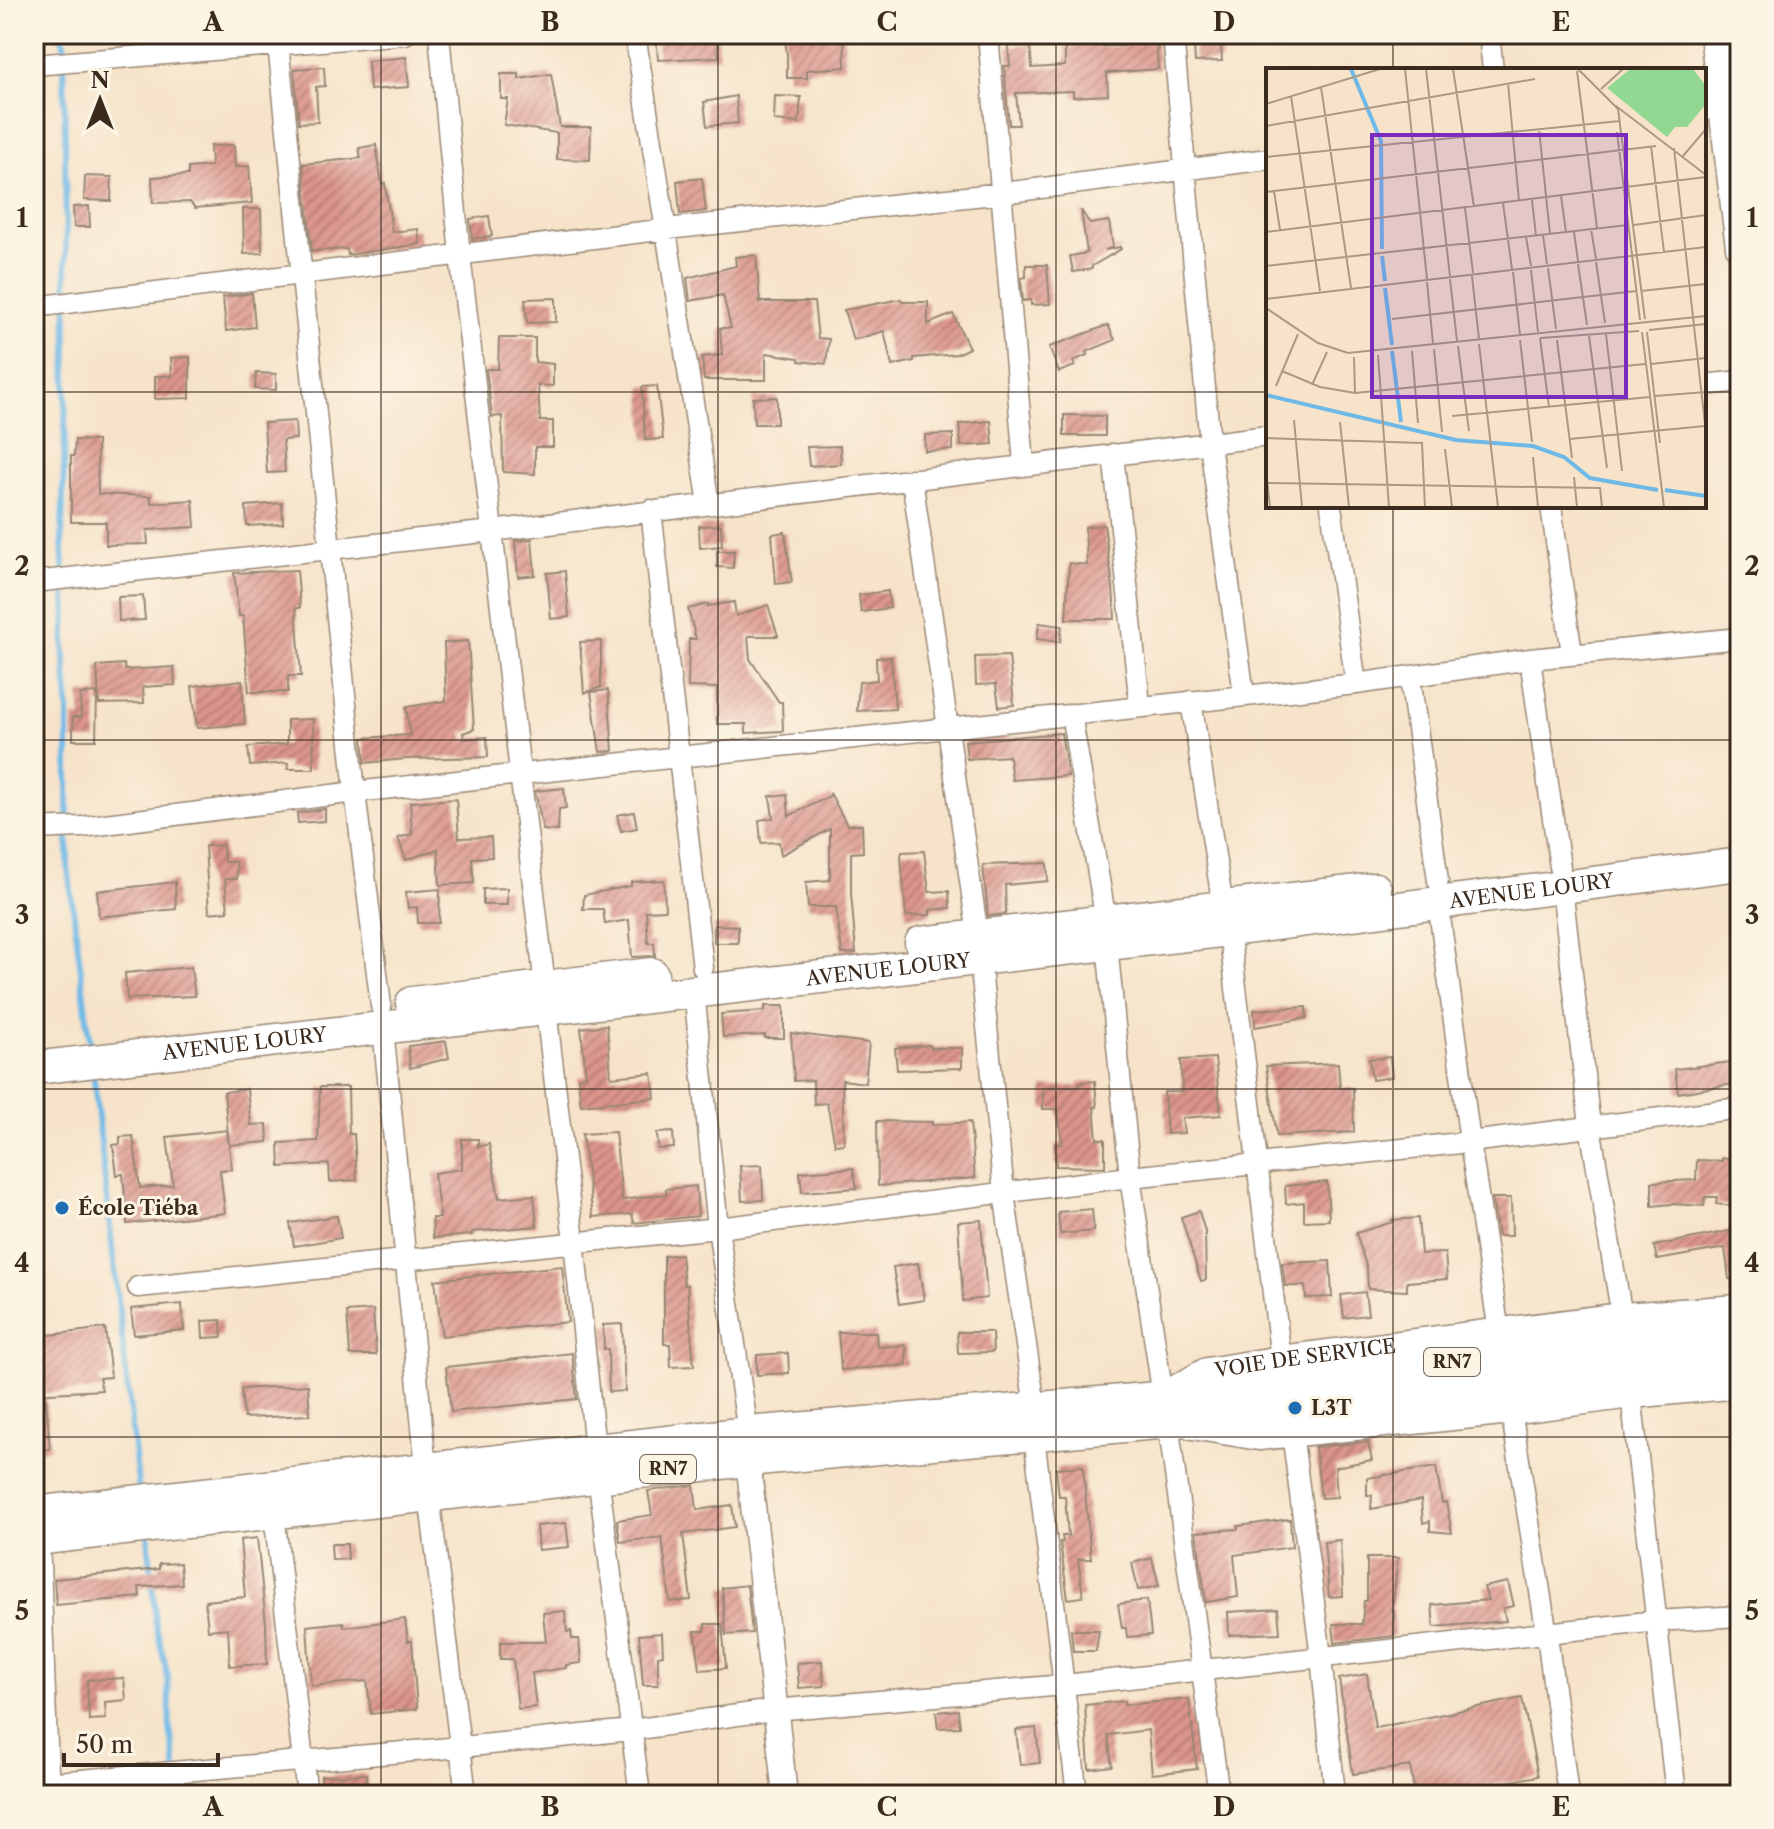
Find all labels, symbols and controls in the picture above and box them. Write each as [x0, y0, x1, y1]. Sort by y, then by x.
text: A [202, 6, 224, 38]
text: B [540, 6, 560, 38]
text: C [877, 6, 897, 38]
text: D [1213, 6, 1235, 38]
text: E [1552, 6, 1570, 38]
north arrow [60, 60, 140, 140]
text: N [90, 67, 110, 94]
inset map [1266, 68, 1706, 508]
text: 1 [16, 202, 28, 234]
text: 1 [1746, 202, 1758, 234]
text: 2 [14, 550, 30, 582]
text: 2 [1744, 550, 1760, 582]
street label: AVENUE LOURY [1447, 868, 1616, 914]
text: 3 [15, 899, 29, 931]
text: 3 [1745, 899, 1759, 931]
street label: AVENUE LOURY [804, 948, 973, 991]
street label: AVENUE LOURY [160, 1022, 329, 1065]
place label: École Tiéba [78, 1195, 199, 1220]
marker: École Tiéba [53, 1199, 71, 1217]
text: 4 [14, 1247, 30, 1279]
text: 4 [1744, 1247, 1760, 1279]
street label: VOIE DE SERVICE [1212, 1334, 1397, 1383]
road number: RN7 [1424, 1348, 1480, 1376]
place label: L3T [1311, 1396, 1352, 1420]
marker: L3T [1286, 1399, 1304, 1417]
road number: RN7 [640, 1455, 696, 1483]
text: 5 [15, 1595, 29, 1627]
text: 5 [1745, 1595, 1759, 1627]
scale bar [64, 1717, 218, 1767]
text: 50 m [76, 1730, 133, 1759]
text: A [202, 1791, 224, 1823]
text: B [540, 1791, 560, 1823]
text: C [877, 1791, 897, 1823]
text: D [1213, 1791, 1235, 1823]
text: E [1552, 1791, 1570, 1823]

